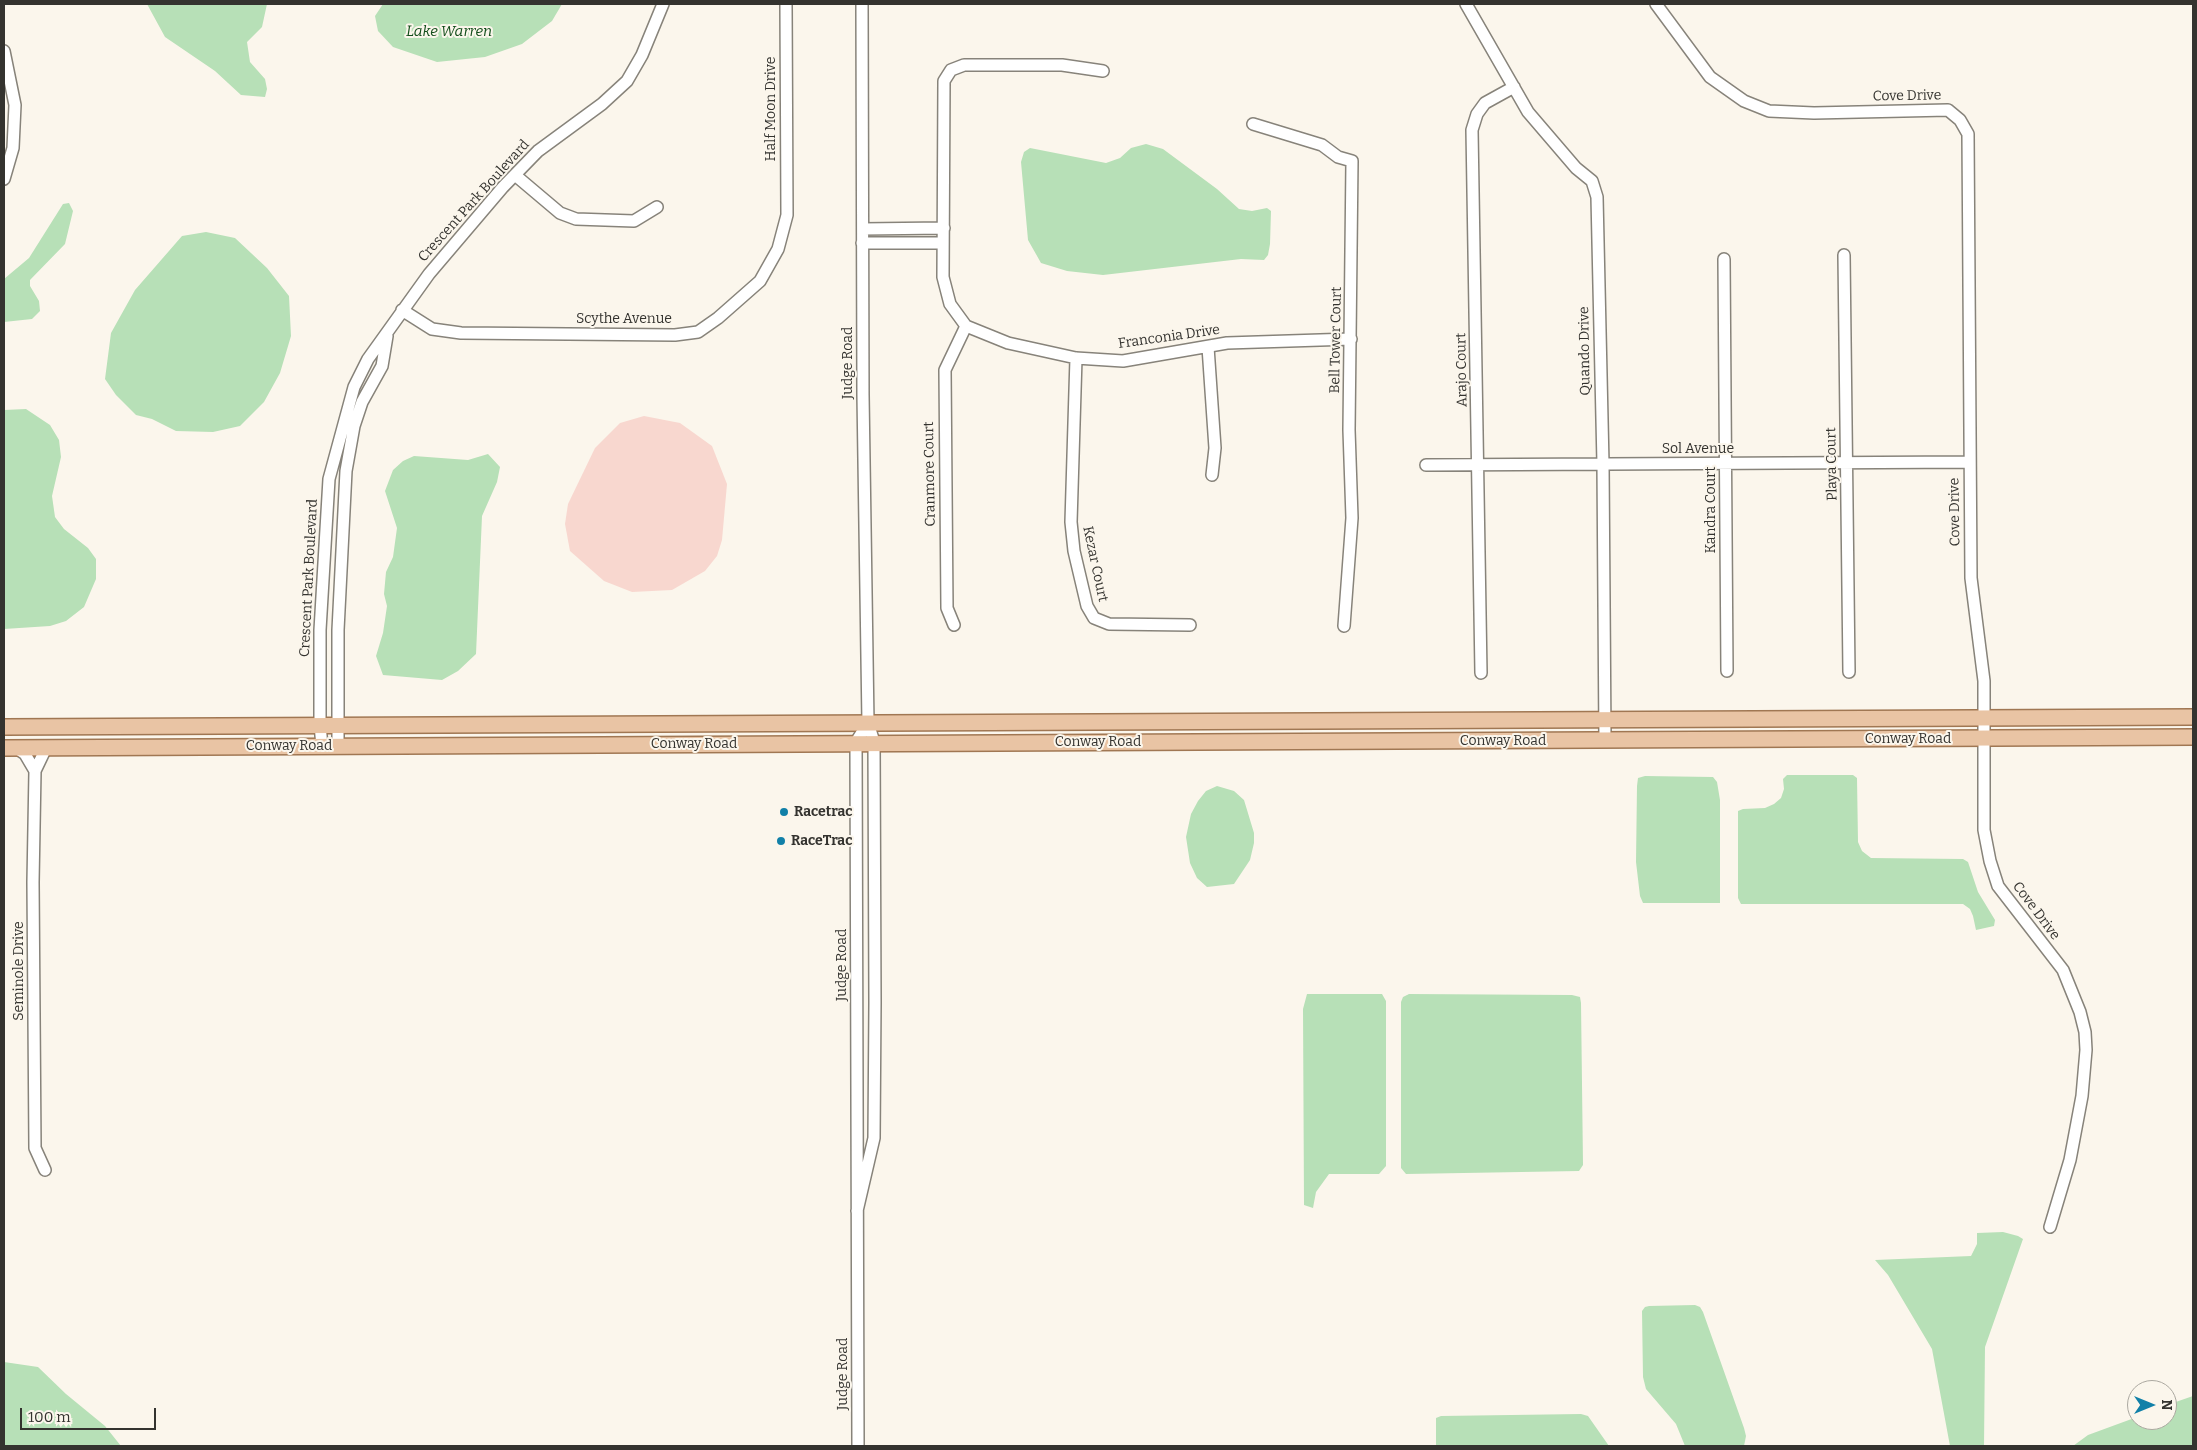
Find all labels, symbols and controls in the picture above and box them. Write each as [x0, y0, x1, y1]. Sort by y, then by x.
water label: Lake Warren [406, 23, 492, 41]
street label: Half Moon Drive [763, 57, 779, 161]
street label: Cove Drive [1873, 87, 1941, 105]
street label: Crescent Park Boulevard [415, 137, 533, 265]
street label: Bell Tower Court [1327, 286, 1345, 394]
street label: Quando Drive [1576, 306, 1594, 396]
street label: Scythe Avenue [576, 311, 672, 327]
street label: Franconia Drive [1117, 322, 1221, 352]
street label: Judge Road [840, 327, 856, 399]
street label: Arajo Court [1453, 333, 1471, 407]
street label: Cranmore Court [921, 421, 939, 527]
street label: Playa Court [1823, 427, 1841, 501]
street label: Sol Avenue [1662, 441, 1734, 457]
street label: Kandra Court [1703, 467, 1719, 553]
street label: Cove Drive [1946, 478, 1964, 546]
street label: Crescent Park Boulevard [296, 498, 322, 658]
street label: Kezar Court [1079, 525, 1111, 603]
street label: Conway Road [1865, 731, 1951, 747]
street label: Conway Road [1460, 733, 1546, 749]
street label: Conway Road [1055, 734, 1141, 750]
street label: Conway Road [651, 736, 737, 752]
street label: Conway Road [246, 738, 332, 754]
place label: Racetrac [794, 804, 853, 820]
marker: Racetrac [778, 806, 790, 818]
place label: RaceTrac [791, 833, 852, 849]
marker: RaceTrac [775, 835, 787, 847]
street label: Cove Drive [2009, 879, 2063, 943]
street label: Seminole Drive [11, 921, 27, 1021]
street label: Judge Road [834, 929, 850, 1001]
street label: Judge Road [835, 1338, 851, 1410]
north arrow [2127, 1380, 2177, 1430]
scale bar [22, 1398, 159, 1430]
text: N [2158, 1400, 2175, 1410]
text: 100 m [28, 1408, 71, 1426]

